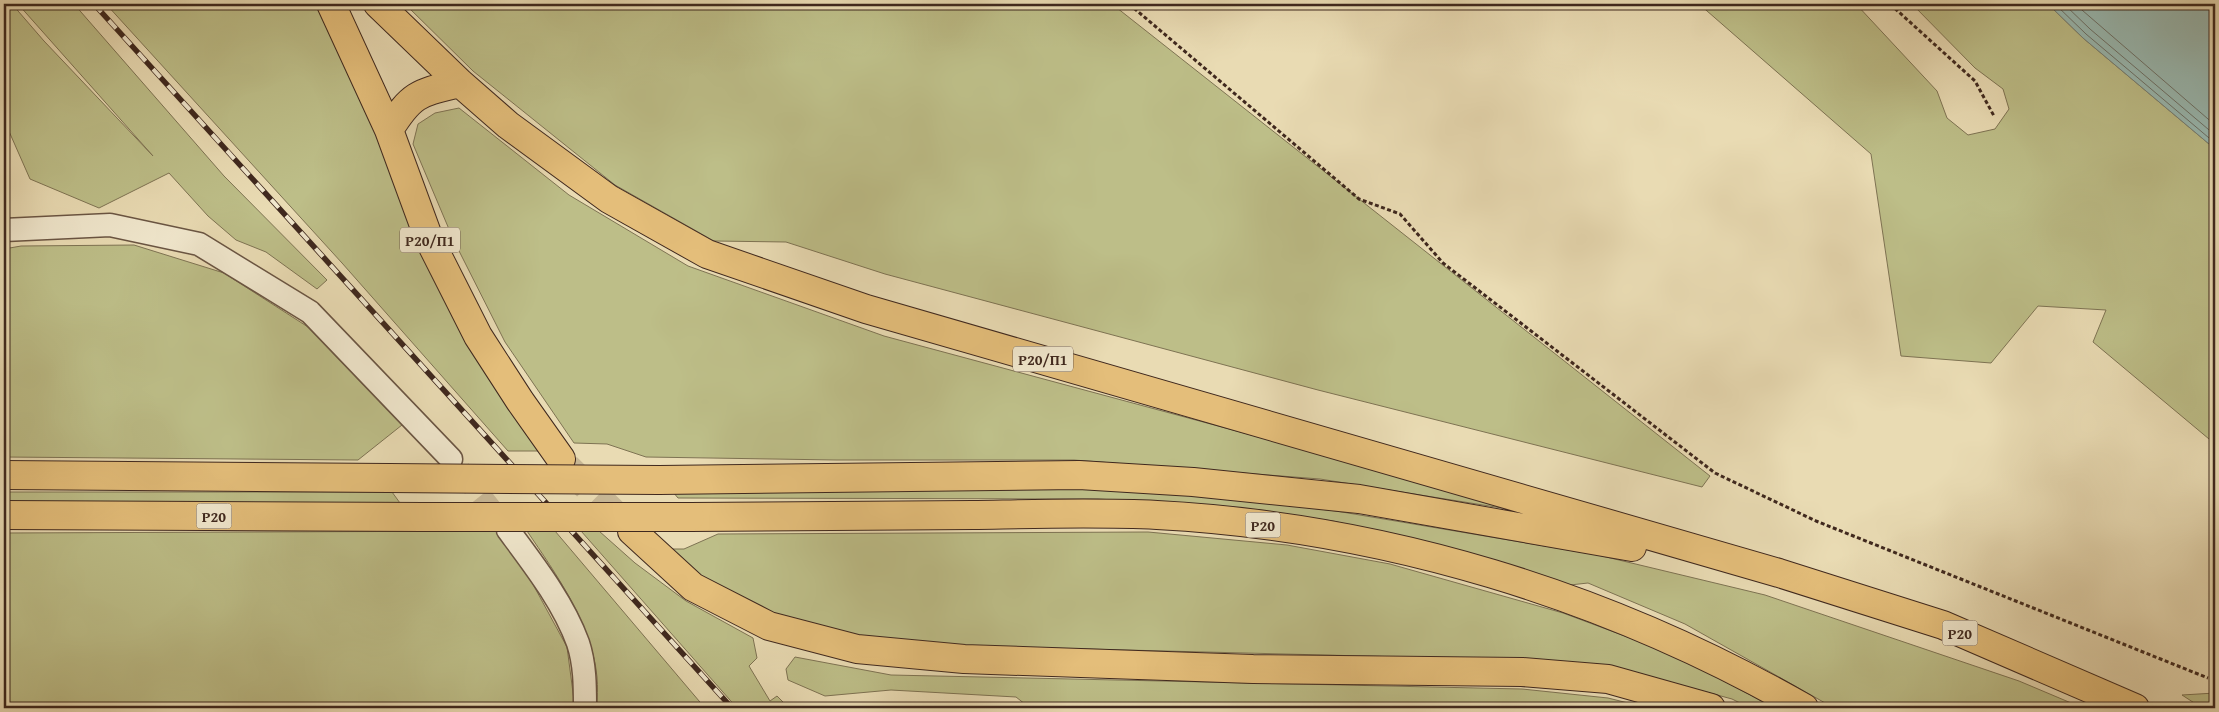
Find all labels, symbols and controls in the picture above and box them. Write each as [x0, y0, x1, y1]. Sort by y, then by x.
road number: Р20/П1 [400, 228, 460, 252]
road number: Р20/П1 [1013, 346, 1073, 372]
road number: Р20 [196, 504, 232, 528]
road number: Р20 [1246, 512, 1280, 538]
road number: Р20 [1942, 620, 1978, 646]

